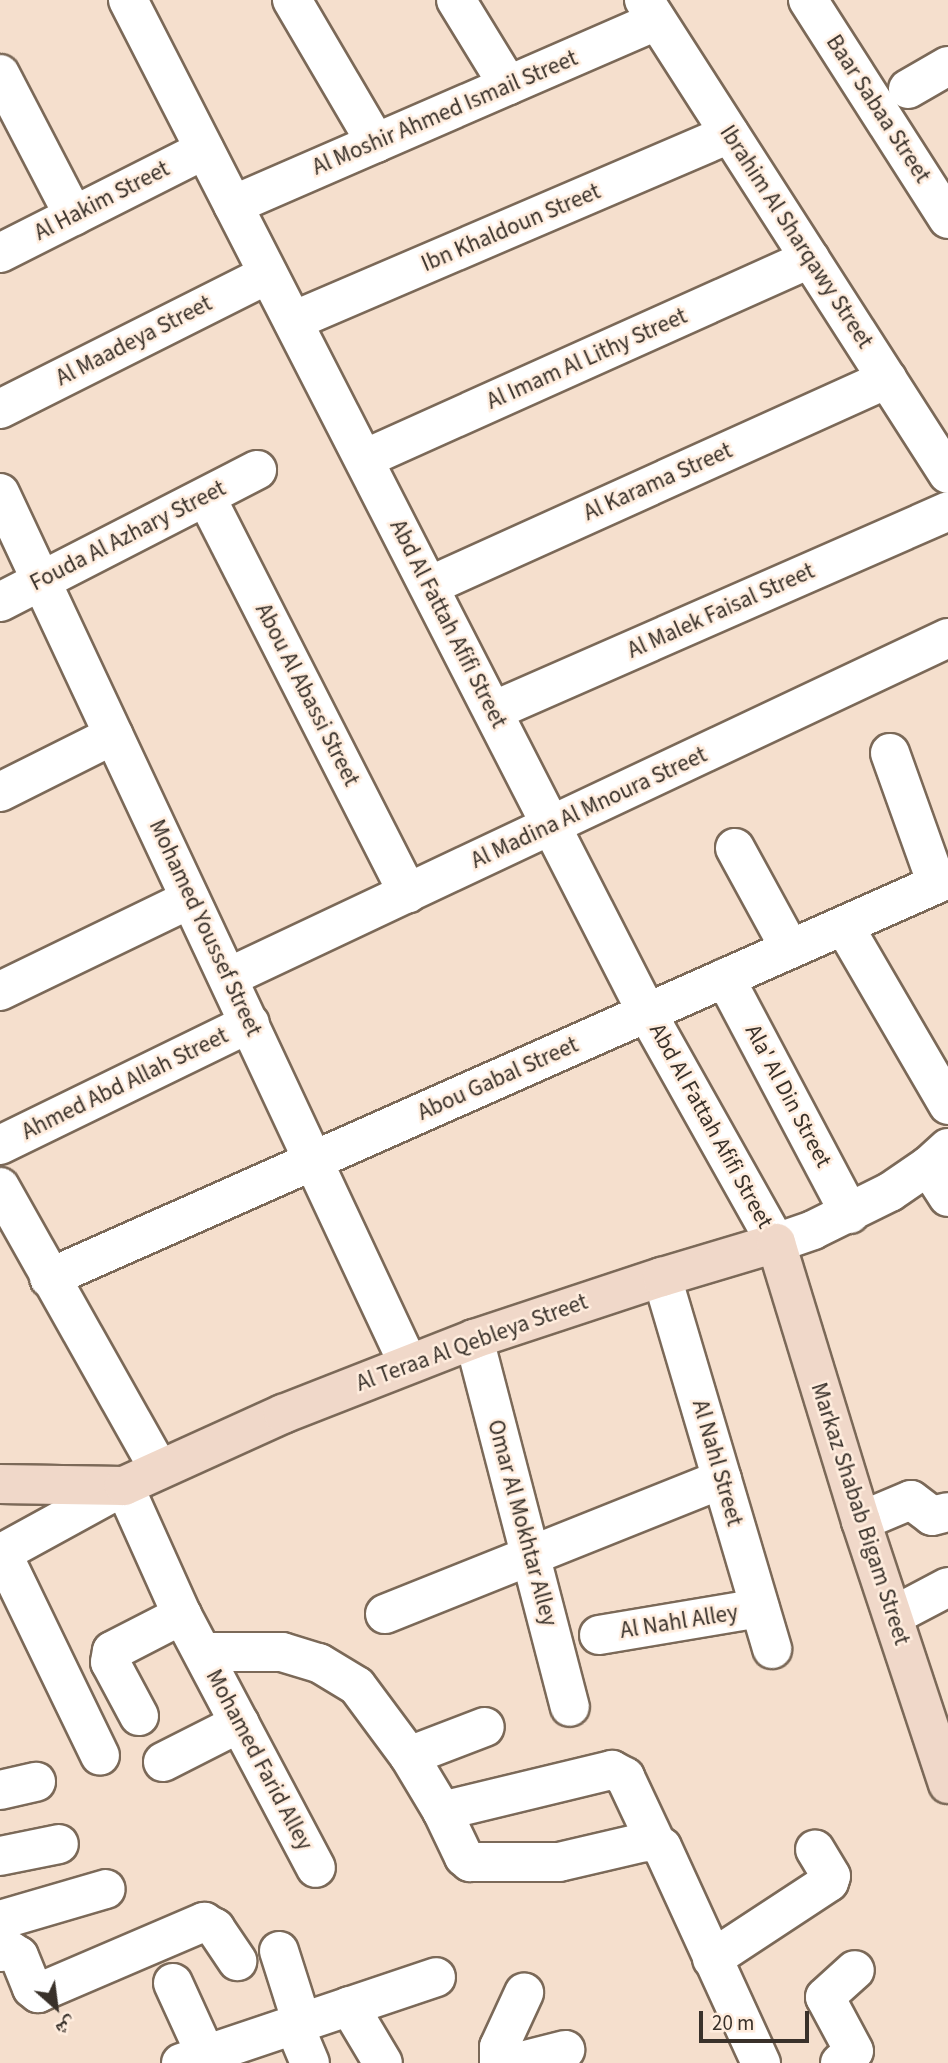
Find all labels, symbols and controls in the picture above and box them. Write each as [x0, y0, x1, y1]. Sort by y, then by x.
street label: Baar Sabaa Street [820, 30, 936, 188]
street label: Al Moshir Ahmed Ismail Street [308, 45, 582, 181]
street label: Ibrahim Al Sharqawy Street [713, 120, 879, 354]
street label: Al Hakim Street [30, 155, 174, 247]
street label: Ibn Khaldoun Street [417, 178, 605, 278]
street label: Al Maadeya Street [51, 290, 217, 392]
street label: Al Imam Al Lithy Street [483, 302, 691, 416]
street label: Al Karama Street [579, 437, 737, 527]
street label: Fouda Al Azhary Street [26, 475, 230, 597]
street label: Abd Al Fattah Afifi Street [384, 515, 512, 733]
street label: Al Malek Faisal Street [623, 557, 819, 665]
street label: Abou Al Abassi Street [249, 599, 365, 791]
street label: Al Madina Al Mnoura Street [467, 741, 711, 875]
street label: Mohamed Youssef Street [143, 815, 267, 1041]
street label: Abd Al Fattah Afifi Street [643, 1019, 779, 1233]
street label: Ala' Al Din Street [739, 1020, 837, 1172]
street label: Ahmed Abd Allah Street [17, 1022, 233, 1146]
street label: Abou Gabal Street [414, 1031, 582, 1127]
street label: Al Teraa Al Qebleya Street [353, 1288, 591, 1398]
street label: Markaz Shabab Bigam Street [804, 1379, 916, 1649]
street label: Al Nahl Street [686, 1397, 748, 1529]
street label: Omar Al Mokhtar Alley [481, 1417, 563, 1629]
street label: Al Nahl Alley [618, 1599, 740, 1645]
street label: Mohamed Farid Alley [200, 1665, 318, 1855]
north arrow [21, 1972, 91, 2042]
scale bar [703, 1996, 813, 2040]
text: 20 m [712, 2008, 754, 2038]
text: ش [51, 2009, 81, 2043]

